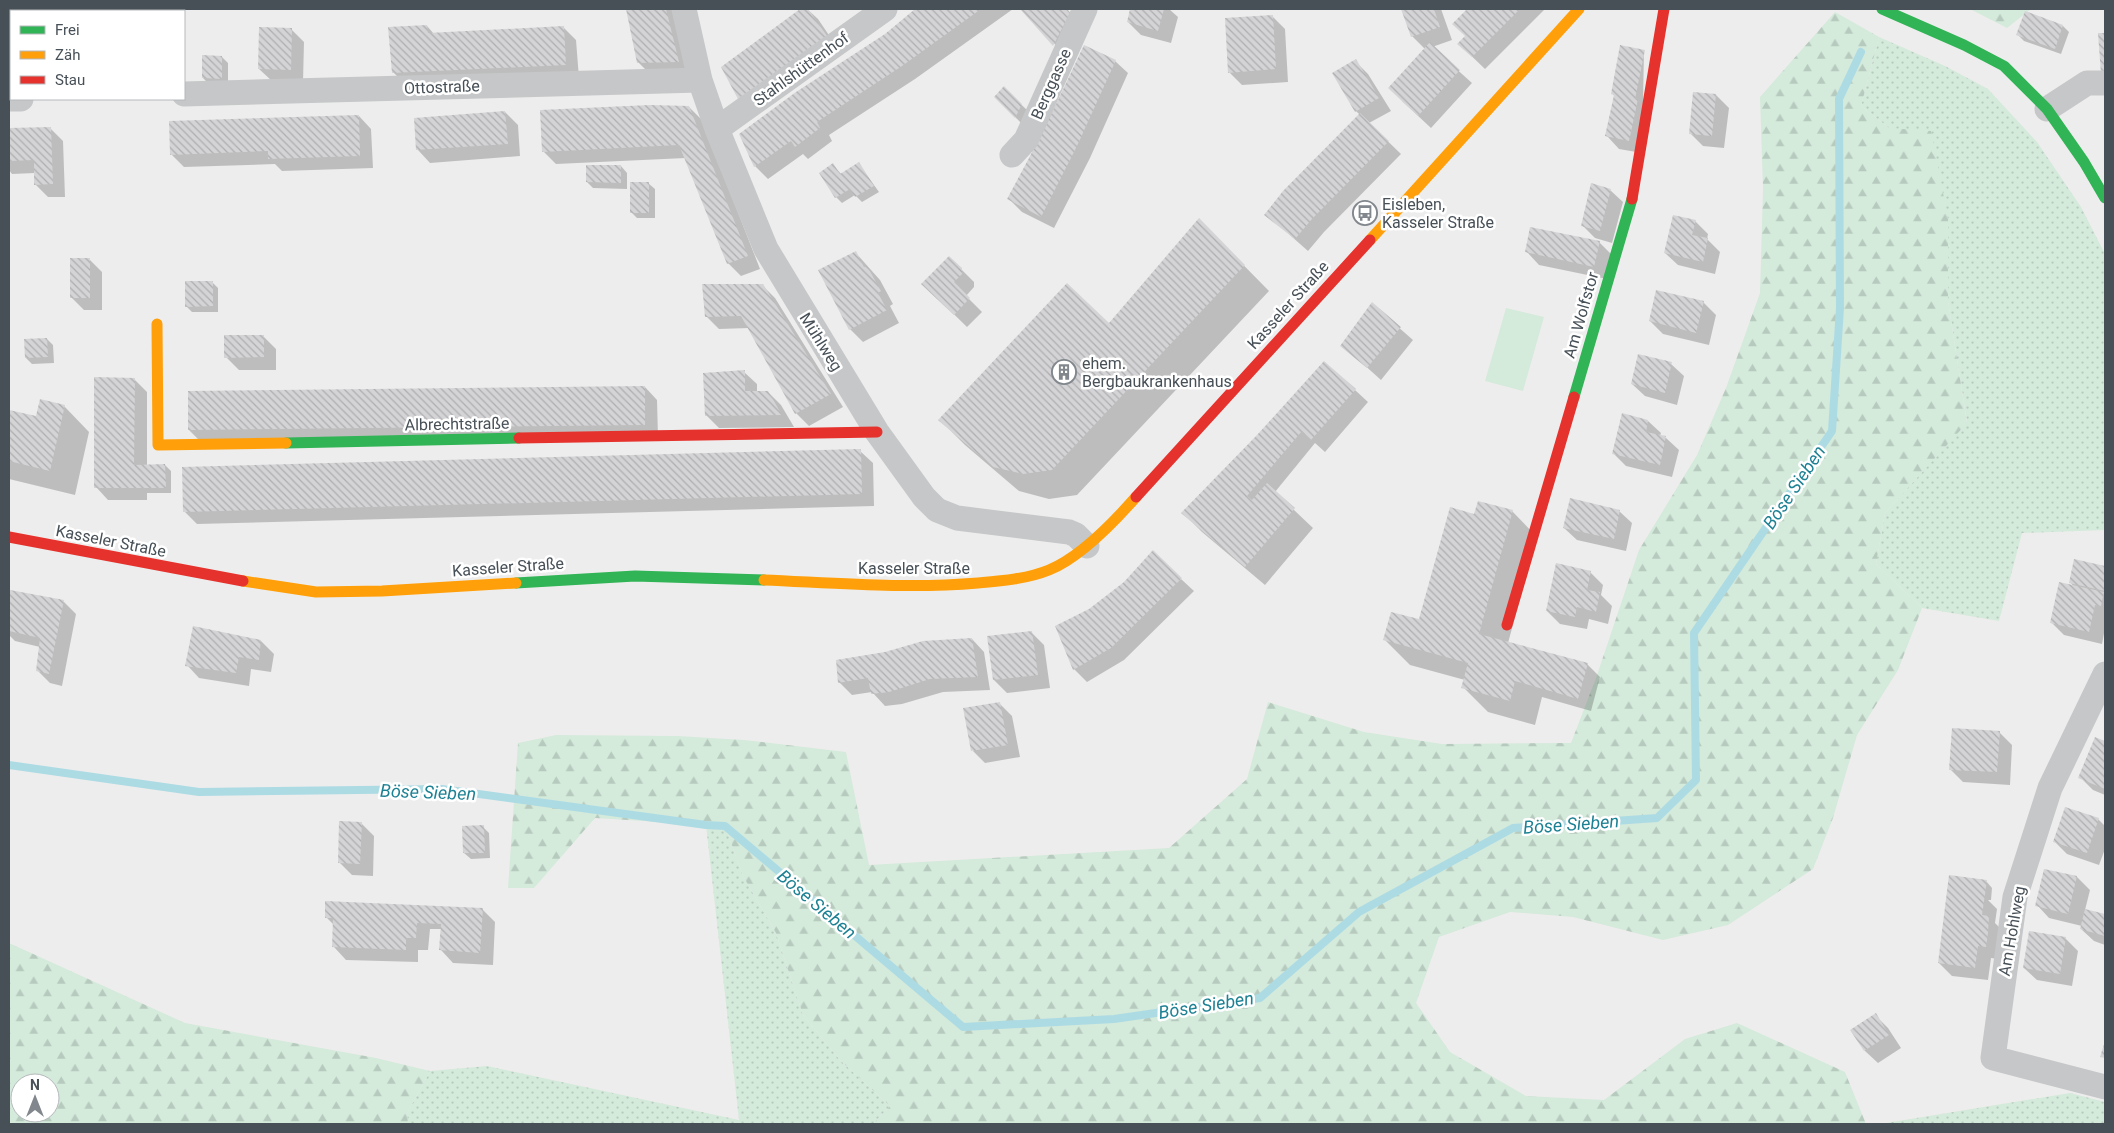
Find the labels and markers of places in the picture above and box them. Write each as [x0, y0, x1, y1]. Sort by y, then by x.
place label: Eisleben, Kasseler Straße [1382, 195, 1494, 232]
bus stop icon: Eisleben, Kasseler Straße [1352, 200, 1378, 226]
place label: ehem. Bergbaukrankenhaus [1082, 354, 1232, 391]
building icon: ehem. Bergbaukrankenhaus [1051, 359, 1077, 385]

